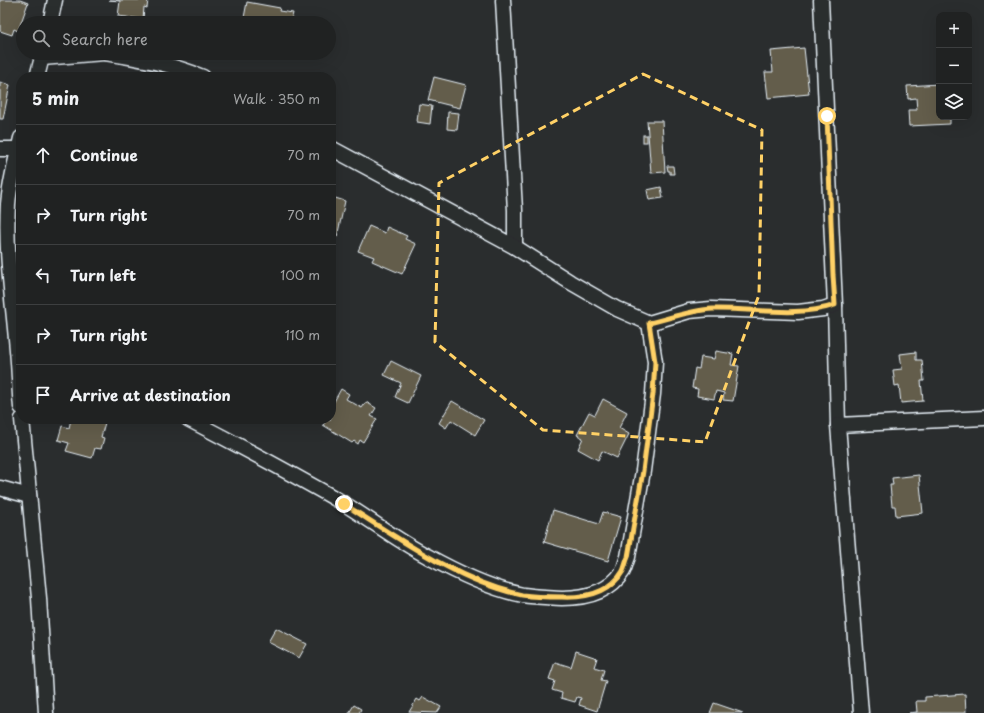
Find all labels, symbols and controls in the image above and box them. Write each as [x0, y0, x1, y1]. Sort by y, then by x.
map controls [936, 12, 972, 120]
button: + [936, 12, 972, 48]
search box [16, 16, 336, 60]
icon: search [30, 27, 52, 49]
text: Search here [62, 27, 148, 50]
button: − [936, 48, 972, 84]
button: layers [936, 84, 972, 120]
text: 5 min [32, 85, 79, 111]
text: Walk · 350 m [233, 89, 320, 108]
route start [818, 107, 836, 125]
text: Continue [70, 143, 138, 166]
icon: ahead [32, 144, 54, 166]
text: 70 m [287, 145, 320, 164]
text: Turn right [70, 203, 147, 226]
icon: right [32, 204, 54, 226]
text: 70 m [287, 205, 320, 224]
text: Turn left [70, 263, 136, 286]
icon: left [32, 264, 54, 286]
text: 100 m [280, 265, 320, 284]
text: Turn right [70, 323, 147, 346]
icon: right [32, 324, 54, 346]
text: 110 m [285, 325, 320, 344]
text: Arrive at destination [70, 383, 231, 406]
icon: arrive [32, 384, 54, 406]
route end [335, 495, 353, 513]

